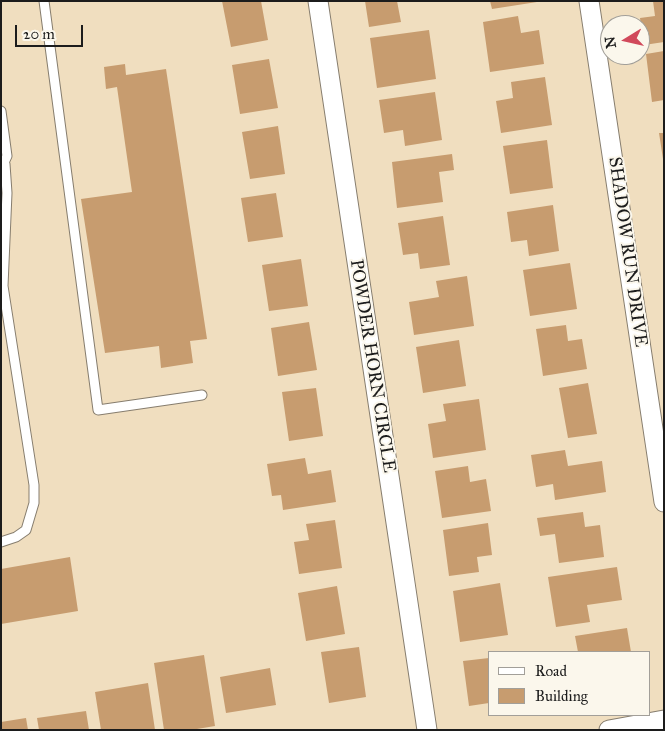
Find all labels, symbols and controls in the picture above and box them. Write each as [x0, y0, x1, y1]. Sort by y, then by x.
scale bar [18, 15, 85, 47]
north arrow [600, 15, 650, 65]
text: 20 m [23, 25, 55, 43]
text: N [601, 35, 620, 49]
street label: SHADOW RUN DRIVE [603, 156, 651, 348]
street label: POWDER HORN CIRCLE [344, 258, 400, 474]
legend [488, 651, 650, 716]
text: Road [535, 662, 567, 680]
text: Building [535, 687, 588, 705]

